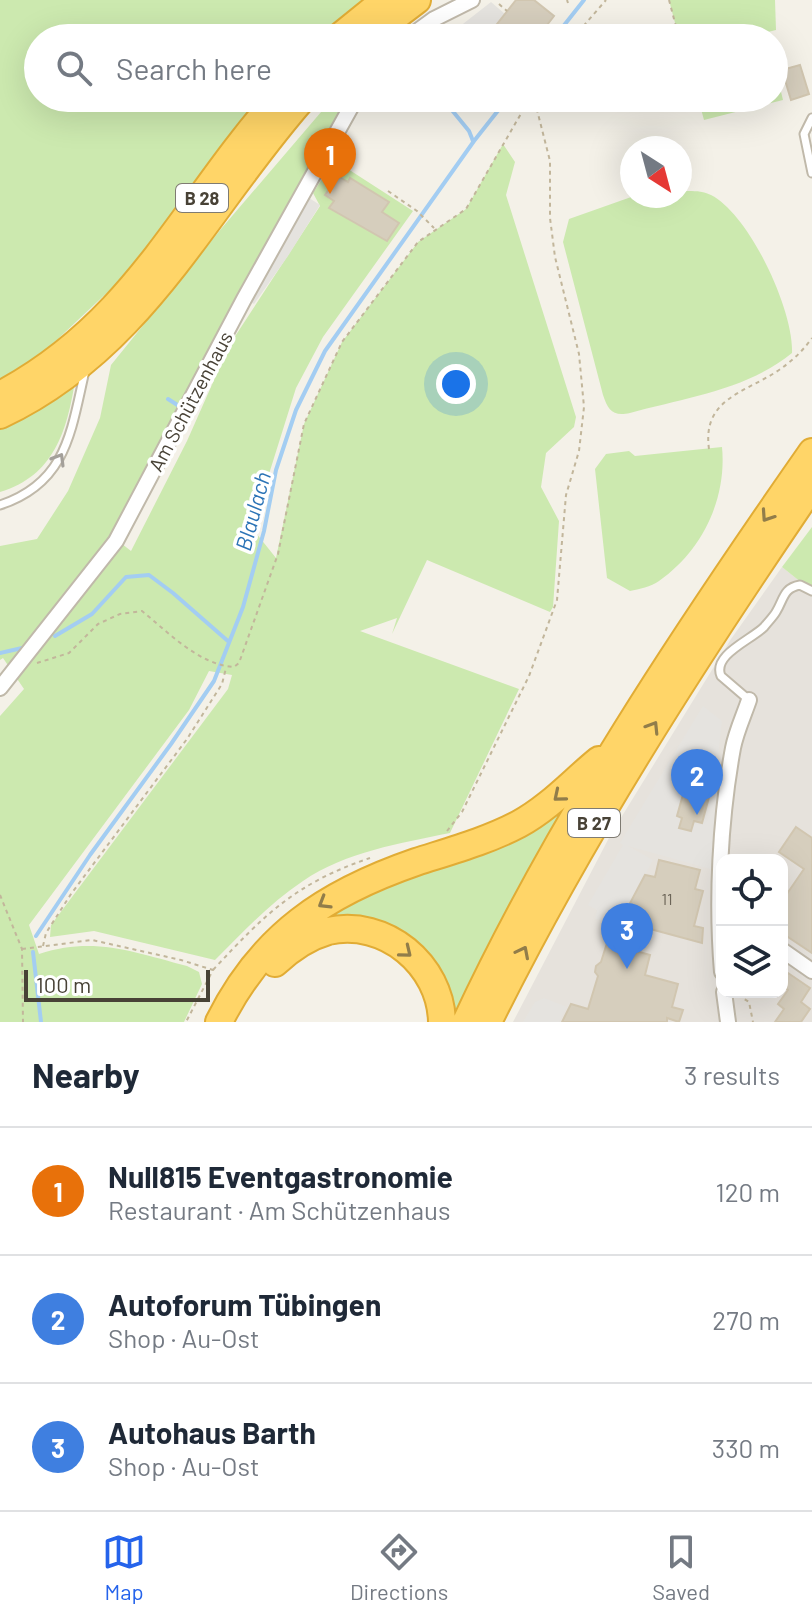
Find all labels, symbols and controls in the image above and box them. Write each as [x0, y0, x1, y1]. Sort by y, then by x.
search box [24, 24, 788, 112]
icon: search [52, 46, 96, 90]
text: Search here [116, 50, 272, 86]
pin: 1 [304, 128, 356, 194]
north arrow [620, 136, 692, 208]
road number: B 28 [176, 184, 228, 212]
street label: Am Schützenhaus [143, 327, 237, 475]
your location [436, 364, 476, 404]
one-way arrow [50, 453, 65, 467]
water label: Blaulach [229, 469, 275, 553]
one-way arrow [762, 507, 777, 521]
one-way arrow [643, 721, 659, 736]
pin: 2 [671, 749, 723, 815]
one-way arrow [554, 786, 568, 801]
road number: B 27 [568, 809, 620, 837]
map controls [716, 854, 788, 998]
button: locate [716, 854, 788, 926]
house number: 11 [661, 889, 673, 908]
one-way arrow [318, 893, 333, 909]
pin: 3 [601, 903, 653, 969]
button: layers [716, 926, 788, 998]
one-way arrow [397, 942, 412, 956]
one-way arrow [514, 946, 529, 961]
scale bar [24, 966, 210, 1002]
text: 100 m [36, 971, 91, 997]
text: Nearby [32, 1054, 140, 1095]
text: 3 results [684, 1059, 780, 1090]
text: Null815 Eventgastronomie [108, 1158, 453, 1194]
text: 1 [53, 1176, 63, 1207]
text: 120 m [716, 1176, 780, 1207]
text: Restaurant · Am Schützenhaus [108, 1194, 451, 1225]
text: Autoforum Tübingen [108, 1286, 381, 1322]
text: 2 [51, 1304, 65, 1335]
text: 270 m [712, 1304, 780, 1335]
text: Shop · Au-Ost [108, 1322, 259, 1353]
text: Autohaus Barth [108, 1414, 316, 1450]
text: 3 [51, 1432, 65, 1463]
text: 330 m [712, 1432, 780, 1463]
text: Shop · Au-Ost [108, 1450, 259, 1481]
tab: Map [102, 1530, 146, 1604]
tab: Directions [350, 1530, 448, 1604]
tab: Saved [652, 1530, 710, 1604]

